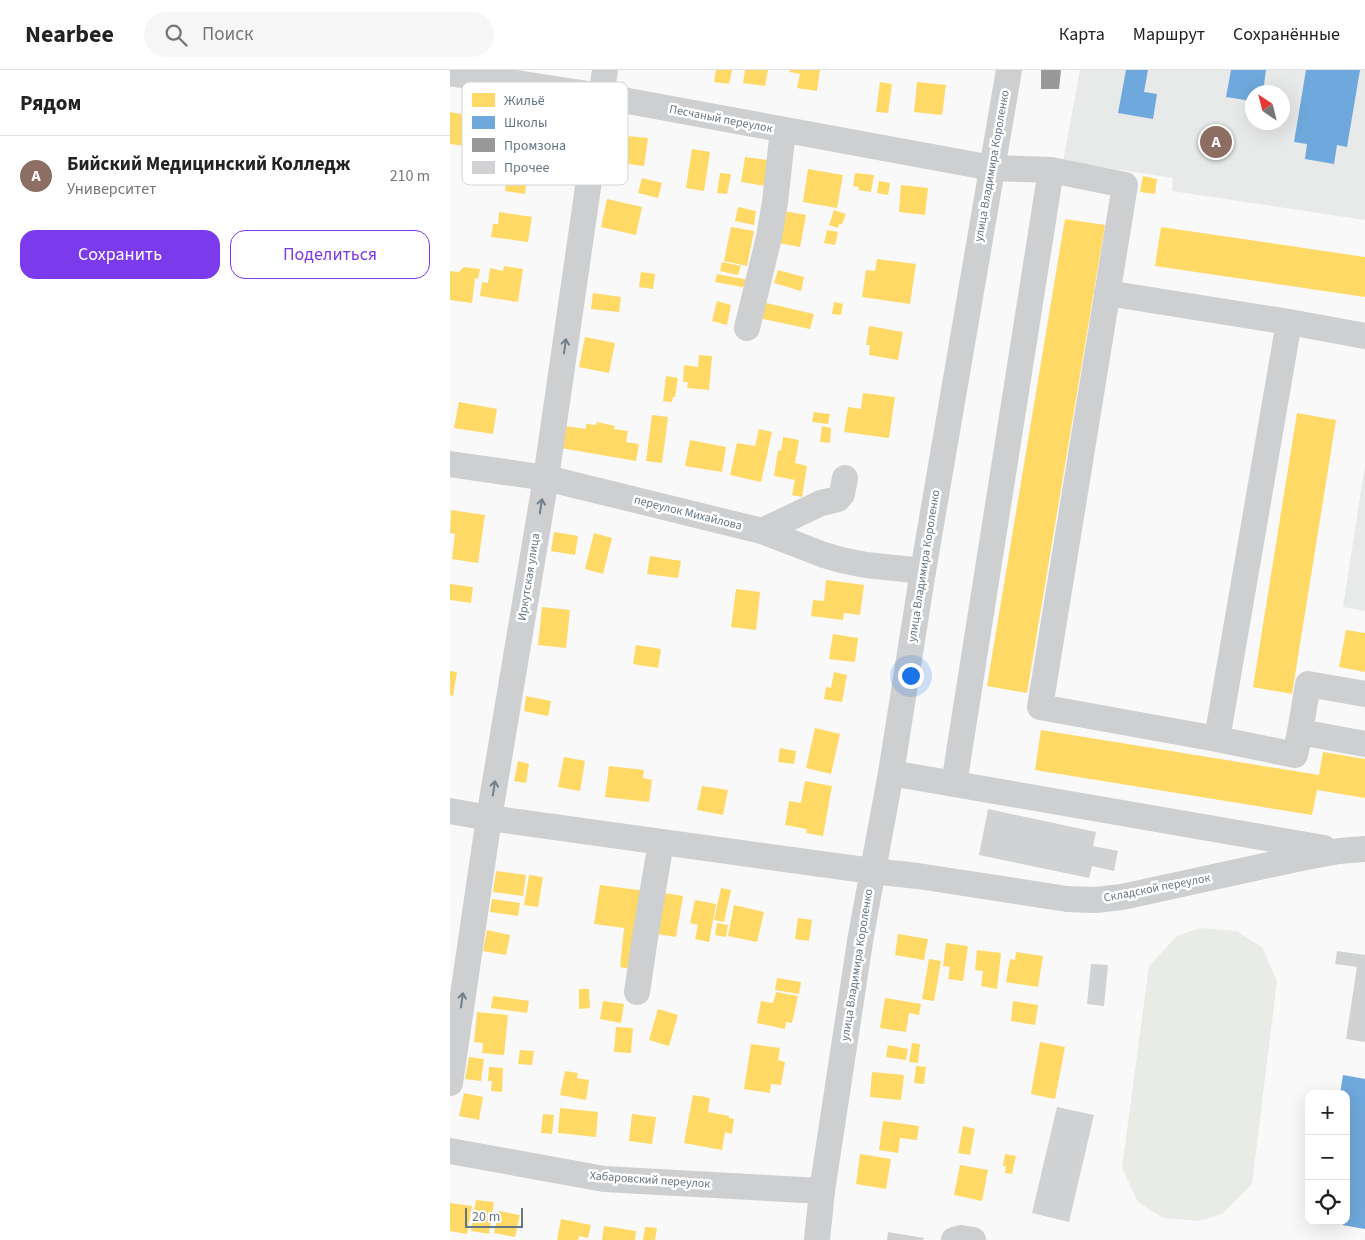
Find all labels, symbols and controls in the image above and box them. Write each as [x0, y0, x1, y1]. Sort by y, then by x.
search box [144, 12, 494, 57]
text: Nearbee [25, 17, 114, 52]
icon: search [162, 21, 190, 49]
text: Поиск [202, 21, 253, 48]
text: Карта [1059, 22, 1105, 47]
text: Маршрут [1133, 22, 1205, 47]
text: Сохранённые [1233, 22, 1340, 47]
legend [462, 82, 628, 185]
north arrow [1245, 85, 1290, 130]
text: Рядом [20, 88, 81, 118]
street label: улица Владимира Короленко [970, 89, 1014, 243]
text: Жильё [504, 91, 545, 111]
street label: Песчаный переулок [668, 101, 774, 137]
text: Школы [504, 113, 547, 133]
pin: A [1200, 123, 1232, 161]
text: Промзона [504, 136, 566, 156]
text: Бийский Медицинский Колледж [67, 151, 350, 178]
text: Прочее [504, 158, 549, 178]
text: A [31, 165, 41, 187]
text: 210 m [390, 165, 430, 187]
text: Университет [67, 178, 156, 200]
button: Сохранить [20, 230, 220, 279]
button: Поделиться [230, 230, 430, 279]
one-way arrow [560, 338, 570, 354]
street label: улица Владимира Короленко [904, 489, 944, 643]
street label: переулок Михайлова [632, 491, 744, 535]
one-way arrow [537, 499, 547, 515]
street label: Иркутская улица [514, 532, 544, 622]
your location [898, 663, 924, 689]
one-way arrow [490, 780, 500, 796]
street label: Складской переулок [1102, 869, 1212, 907]
street label: улица Владимира Короленко [837, 888, 877, 1042]
one-way arrow [458, 992, 468, 1008]
map controls [1305, 1090, 1350, 1225]
button: + [1305, 1090, 1350, 1135]
button: − [1305, 1135, 1350, 1180]
street label: Хабаровский переулок [589, 1167, 711, 1193]
button: locate [1305, 1180, 1350, 1225]
scale bar [465, 1205, 522, 1228]
text: 20 m [472, 1207, 500, 1227]

